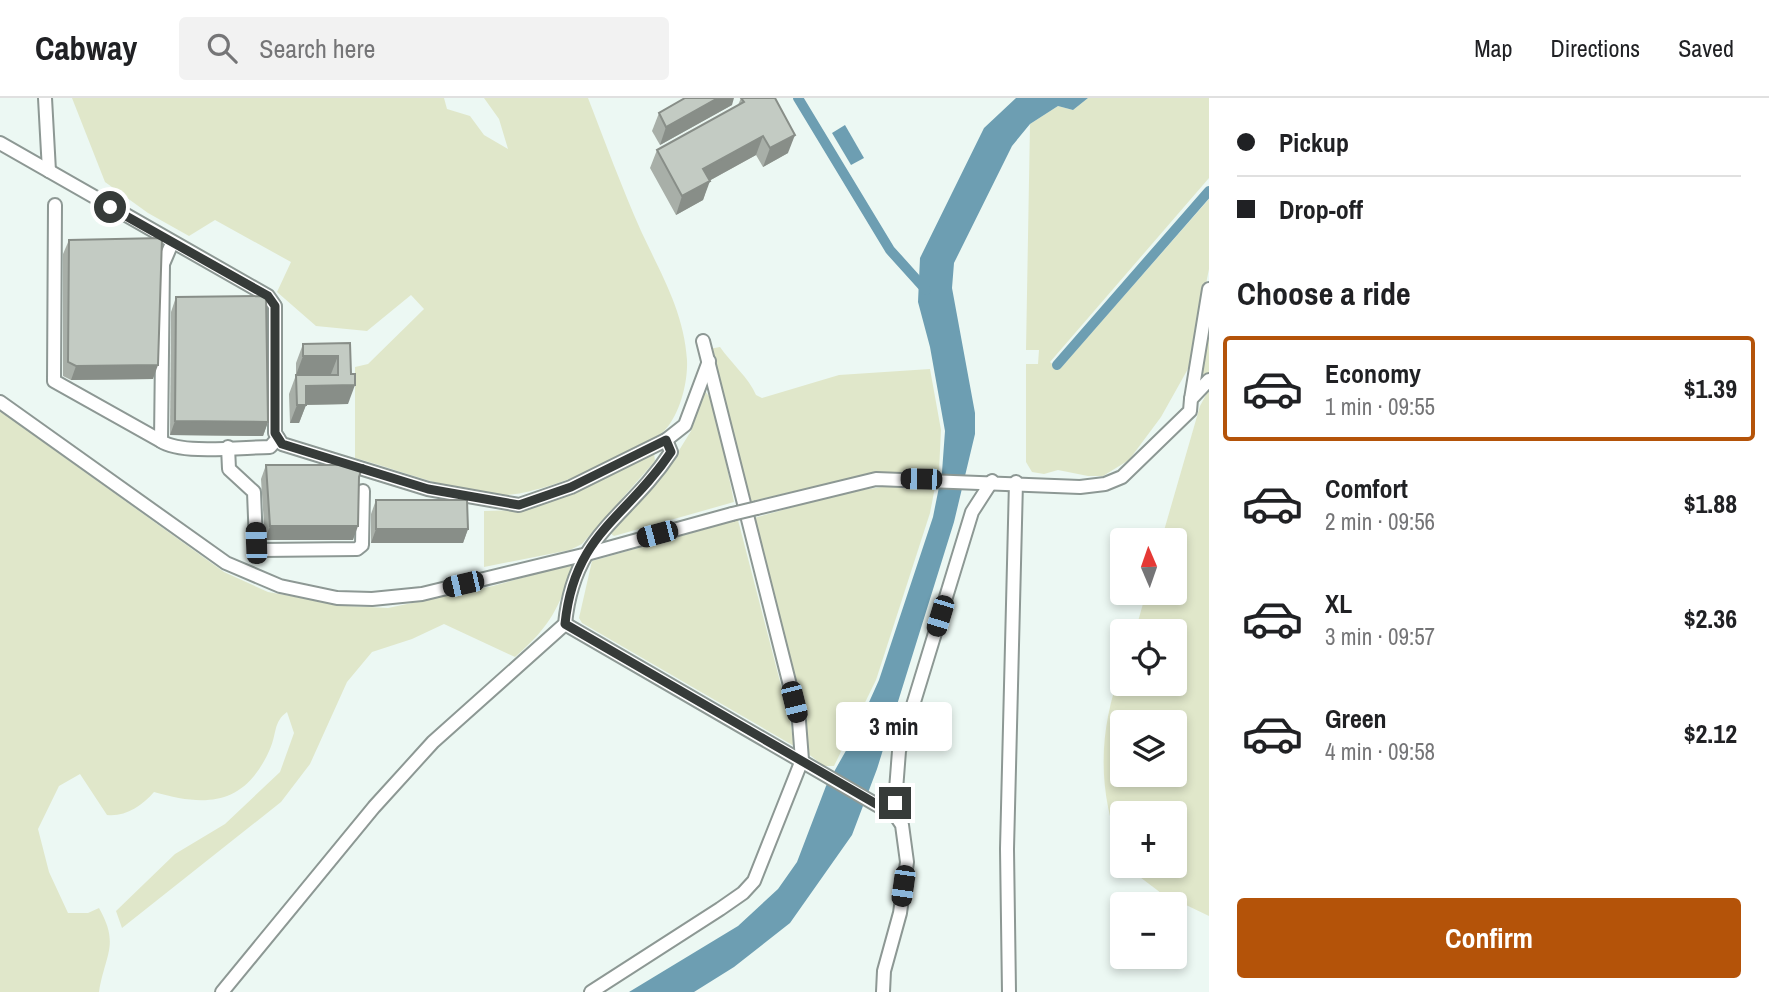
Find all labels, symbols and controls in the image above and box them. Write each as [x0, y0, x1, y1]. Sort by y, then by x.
search box [179, 17, 669, 80]
text: Cabway [35, 26, 137, 70]
icon: search [203, 29, 241, 67]
text: Search here [259, 31, 375, 66]
text: Map [1474, 32, 1512, 64]
text: Directions [1550, 32, 1640, 64]
text: Saved [1678, 32, 1734, 64]
text: Pickup [1279, 125, 1349, 160]
route start [94, 191, 126, 223]
text: Drop-off [1279, 192, 1363, 227]
text: Choose a ride [1237, 272, 1411, 315]
text: Economy [1325, 356, 1421, 391]
icon: car [1241, 357, 1304, 420]
text: $1.39 [1684, 371, 1737, 406]
text: 1 min · 09:55 [1325, 391, 1435, 422]
car [900, 468, 943, 490]
text: Comfort [1325, 471, 1408, 506]
icon: car [1241, 472, 1304, 535]
text: $1.88 [1684, 486, 1737, 521]
text: 2 min · 09:56 [1325, 506, 1435, 537]
car [634, 518, 681, 550]
car [245, 522, 268, 564]
north arrow [1110, 528, 1186, 606]
map controls [1110, 528, 1187, 969]
car [441, 569, 486, 599]
text: XL [1325, 586, 1352, 621]
icon: car [1241, 587, 1304, 650]
car [924, 593, 957, 639]
text: $2.36 [1684, 601, 1737, 636]
button: locate [1110, 619, 1187, 696]
text: 3 min · 09:57 [1325, 621, 1435, 652]
car [779, 679, 810, 725]
text: Green [1325, 701, 1387, 736]
callout: 3 min [837, 702, 953, 750]
icon: car [1241, 702, 1304, 765]
button: layers [1110, 710, 1187, 787]
text: 3 min [869, 711, 919, 742]
text: $2.12 [1684, 716, 1737, 751]
text: 4 min · 09:58 [1325, 736, 1435, 767]
route end [879, 787, 911, 819]
button: + [1110, 801, 1187, 878]
car [890, 864, 917, 908]
button: − [1110, 892, 1187, 969]
button: Confirm [1237, 898, 1741, 978]

